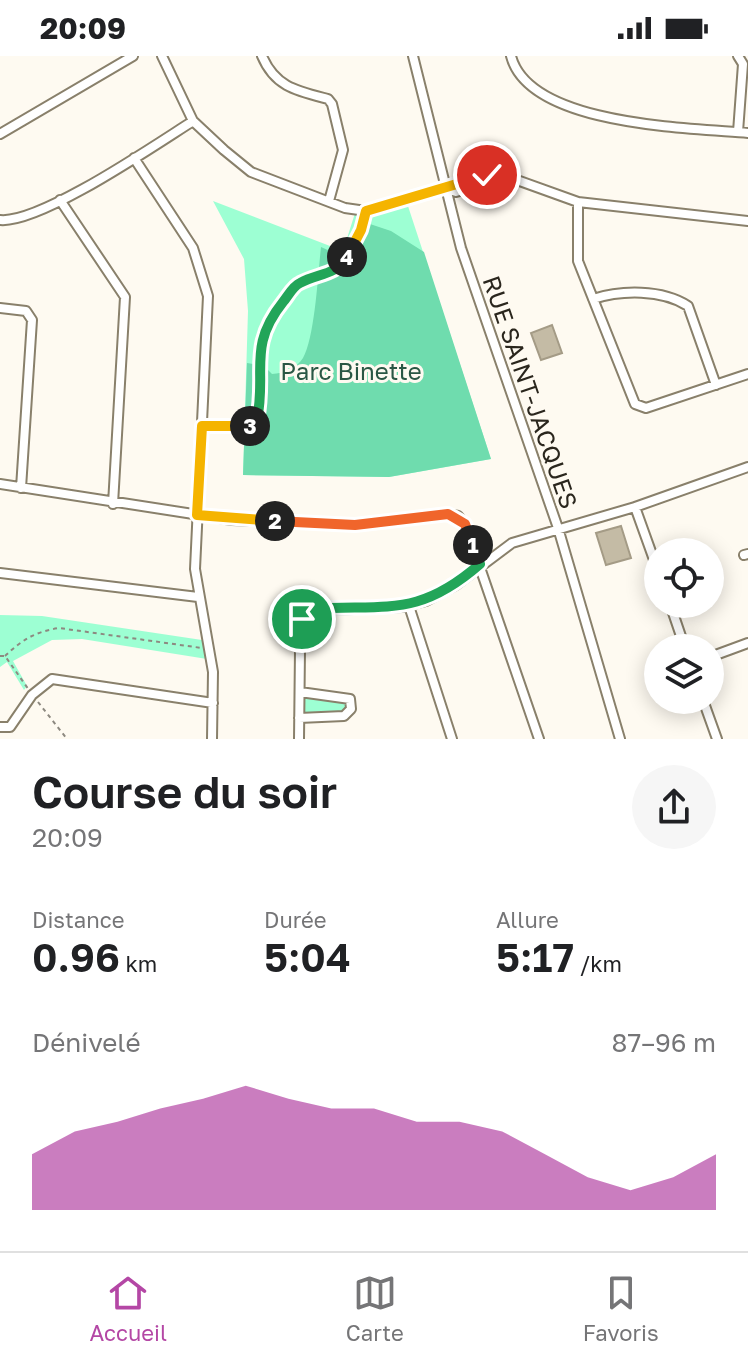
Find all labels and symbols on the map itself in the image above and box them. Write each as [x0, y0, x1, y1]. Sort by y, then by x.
pin [453, 141, 521, 209]
pin: 4 [327, 237, 367, 277]
street label: RUE SAINT-JACQUES [478, 272, 584, 512]
park label: Parc Binette [280, 356, 422, 385]
pin: 3 [230, 406, 270, 446]
pin: 2 [255, 501, 295, 541]
pin: 1 [453, 525, 493, 565]
pin [268, 585, 336, 653]

